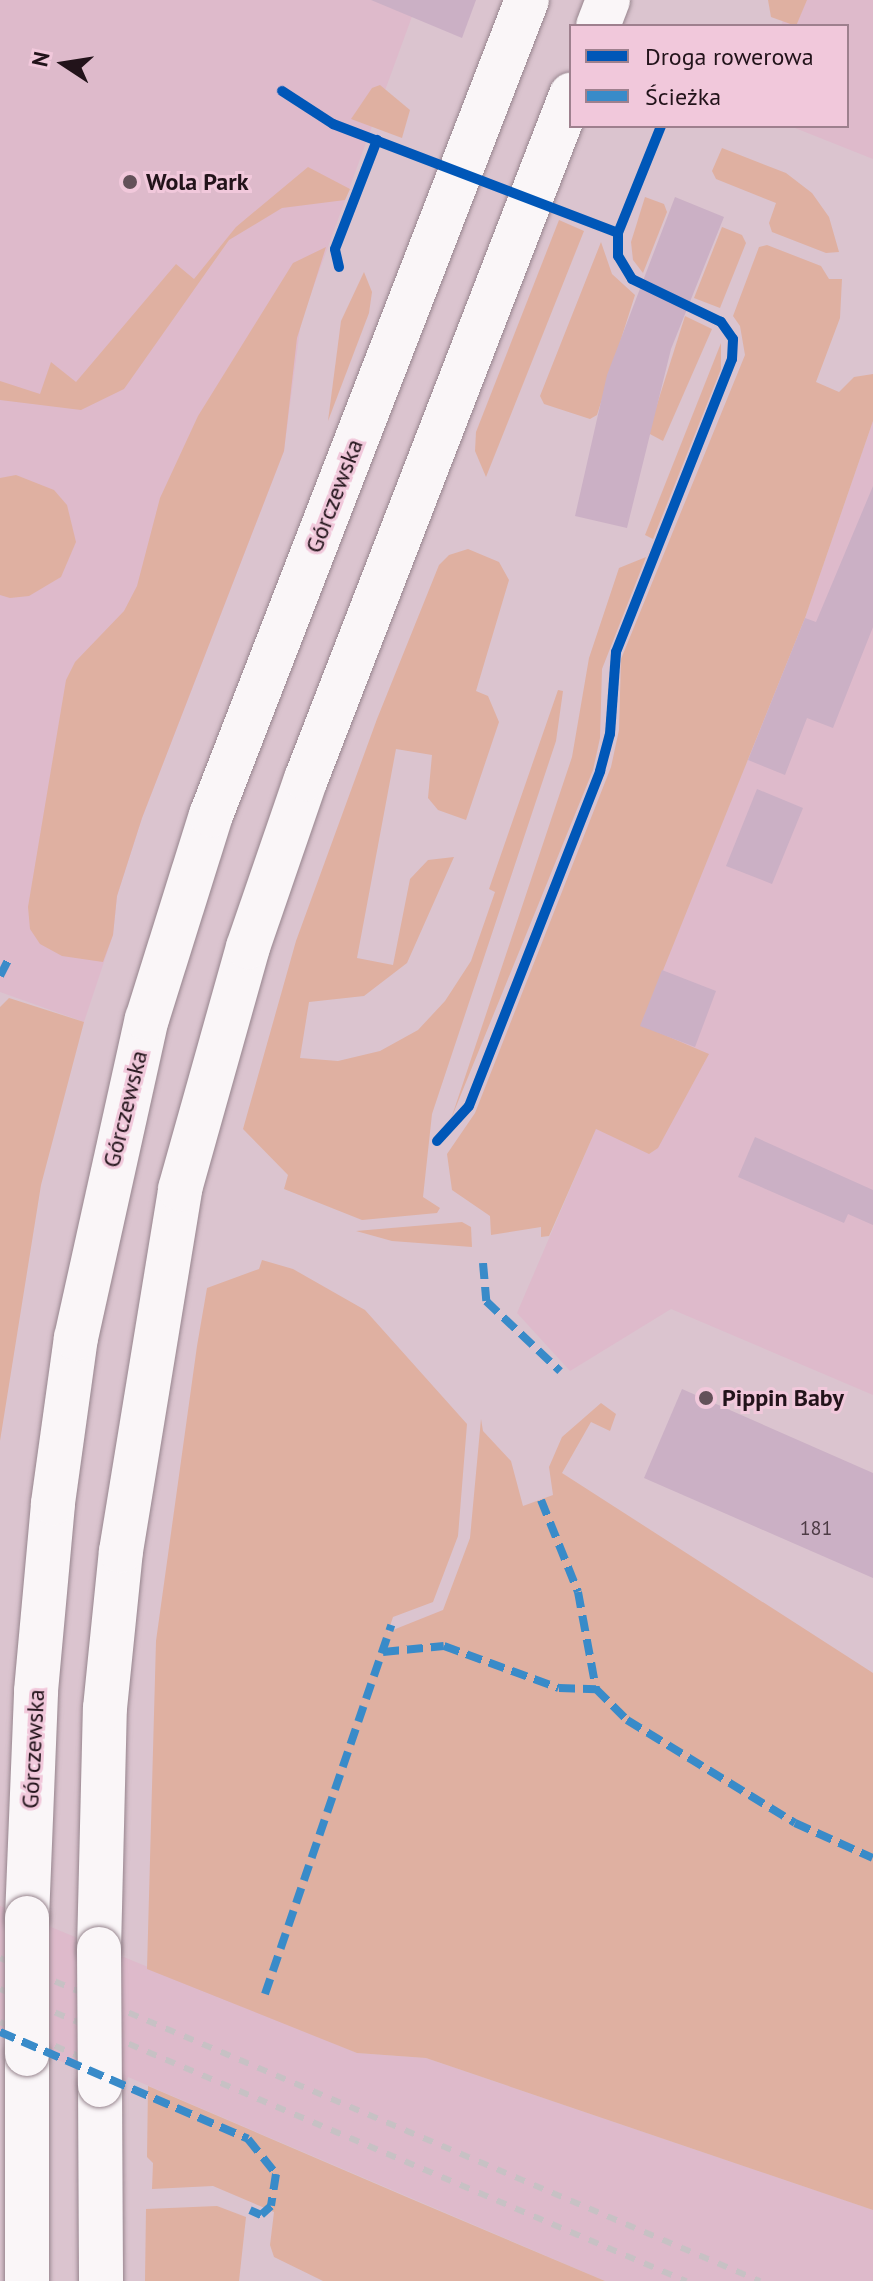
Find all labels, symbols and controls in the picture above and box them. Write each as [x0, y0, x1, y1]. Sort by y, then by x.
north arrow [24, 24, 104, 104]
legend [569, 24, 849, 128]
text: Droga rowerowa [645, 41, 814, 72]
text: N [25, 49, 56, 69]
text: Ścieżka [645, 81, 721, 112]
place label: Wola Park [146, 168, 248, 196]
marker: Wola Park [121, 173, 139, 191]
street label: Górczewska [299, 435, 369, 557]
street label: Górczewska [97, 1048, 153, 1170]
place label: Pippin Baby [722, 1384, 844, 1412]
marker: Pippin Baby [697, 1389, 715, 1407]
house number: 181 [800, 1516, 832, 1540]
street label: Górczewska [15, 1689, 51, 1809]

